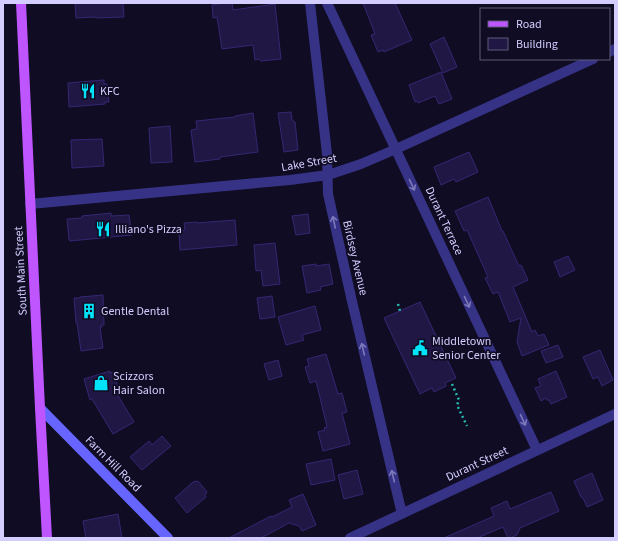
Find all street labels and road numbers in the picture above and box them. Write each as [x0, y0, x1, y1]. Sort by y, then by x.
street label: Lake Street [280, 150, 338, 176]
street label: Durant Terrace [421, 184, 467, 258]
street label: Birdsey Avenue [338, 219, 372, 297]
street label: South Main Street [10, 226, 32, 316]
street label: Farm Hill Road [81, 432, 145, 496]
street label: Durant Street [443, 442, 511, 486]

